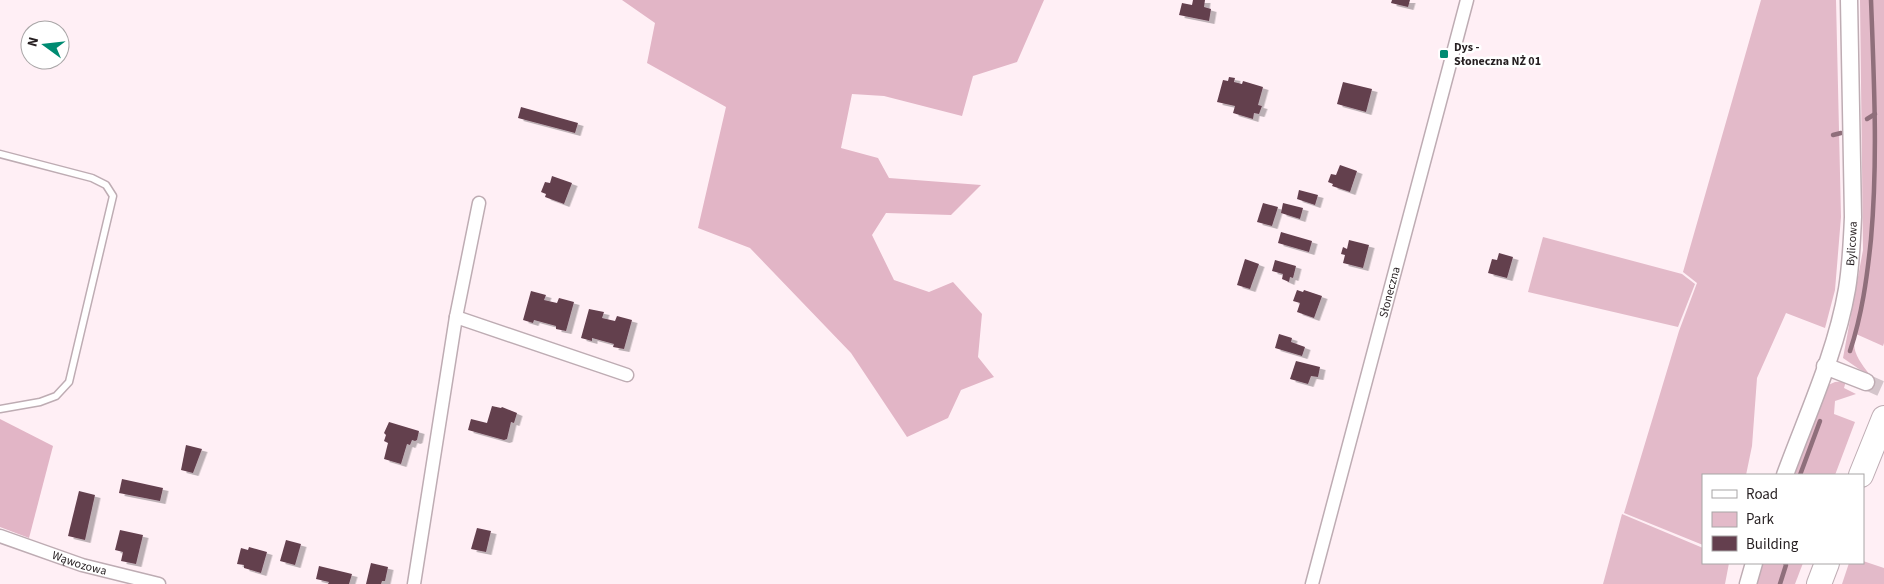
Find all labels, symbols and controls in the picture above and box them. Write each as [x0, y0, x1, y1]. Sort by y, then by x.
north arrow [20, 20, 70, 70]
text: N [23, 35, 44, 49]
place label: Dys - Słoneczna NŻ 01 [1454, 39, 1541, 70]
marker: Dys - Słoneczna NŻ 01 [1438, 48, 1450, 60]
street label: Bylicowa [1842, 221, 1861, 267]
street label: Słoneczna [1375, 265, 1404, 320]
legend [1702, 474, 1864, 564]
text: Road [1746, 484, 1778, 505]
text: Park [1746, 509, 1775, 530]
text: Building [1746, 534, 1799, 555]
street label: Wąwozowa [50, 547, 109, 579]

